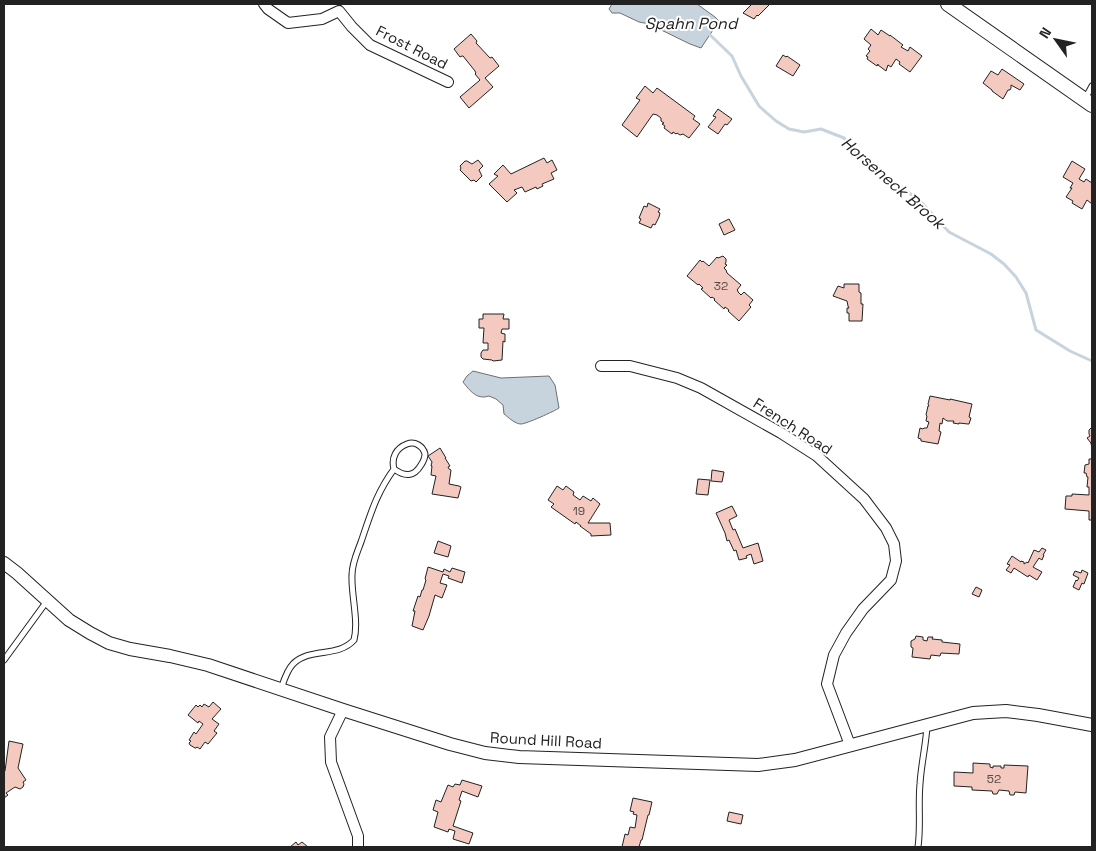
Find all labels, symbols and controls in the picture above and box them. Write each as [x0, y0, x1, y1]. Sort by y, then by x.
water label: Spahn Pond [645, 13, 739, 34]
north arrow [1031, 15, 1081, 65]
street label: Frost Road [373, 21, 451, 73]
text: N [1035, 24, 1055, 42]
water label: Horseneck Brook [837, 132, 951, 235]
house number: 32 [714, 278, 728, 294]
street label: French Road [750, 393, 836, 459]
house number: 19 [573, 503, 585, 519]
street label: Round Hill Road [489, 728, 603, 752]
house number: 52 [987, 771, 1001, 787]

